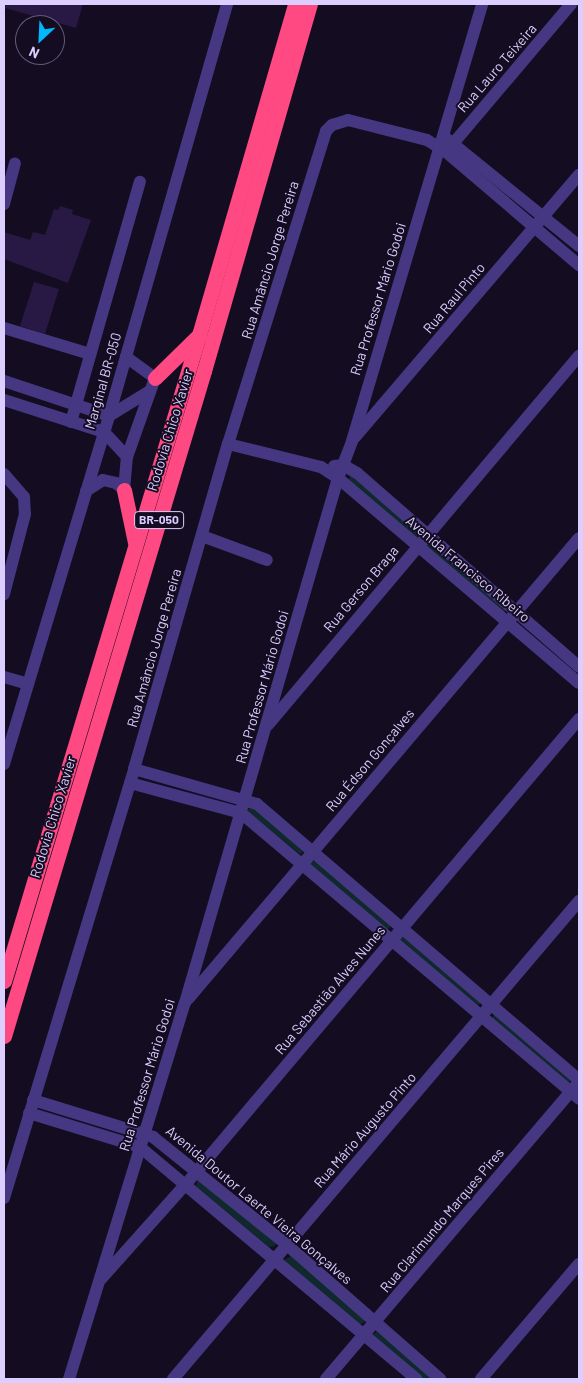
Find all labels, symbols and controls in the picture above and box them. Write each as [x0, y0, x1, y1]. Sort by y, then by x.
north arrow [15, 15, 65, 65]
street label: Rua Lauro Teixeira [454, 20, 540, 116]
text: N [26, 43, 42, 63]
street label: Rua Amâncio Jorge Pereira [238, 179, 302, 341]
street label: Rua Professor Mário Godoi [347, 221, 409, 377]
street label: Rua Raul Pinto [420, 259, 488, 337]
street label: Marginal BR-050 [81, 331, 125, 431]
street label: Rodovia Chico Xavier [143, 367, 197, 493]
road number: BR-050 [134, 510, 184, 530]
street label: Avenida Francisco Ribeiro [403, 512, 533, 626]
street label: Rua Gerson Braga [320, 542, 402, 636]
street label: Rua Amâncio Jorge Pereira [123, 567, 185, 729]
street label: Rua Professor Mário Godoi [232, 608, 292, 766]
street label: Rua Édson Gonçalves [322, 705, 418, 815]
street label: Rodovia Chico Xavier [26, 754, 80, 880]
street label: Rua Sebastião Alves Nunes [271, 922, 389, 1058]
street label: Rua Professor Mário Godoi [116, 997, 178, 1153]
street label: Rua Mário Augusto Pinto [310, 1069, 420, 1191]
street label: Avenida Doutor Laerte Vieira Gonçalves [163, 1122, 355, 1288]
street label: Rua Clarimundo Marques Pires [377, 1144, 507, 1296]

